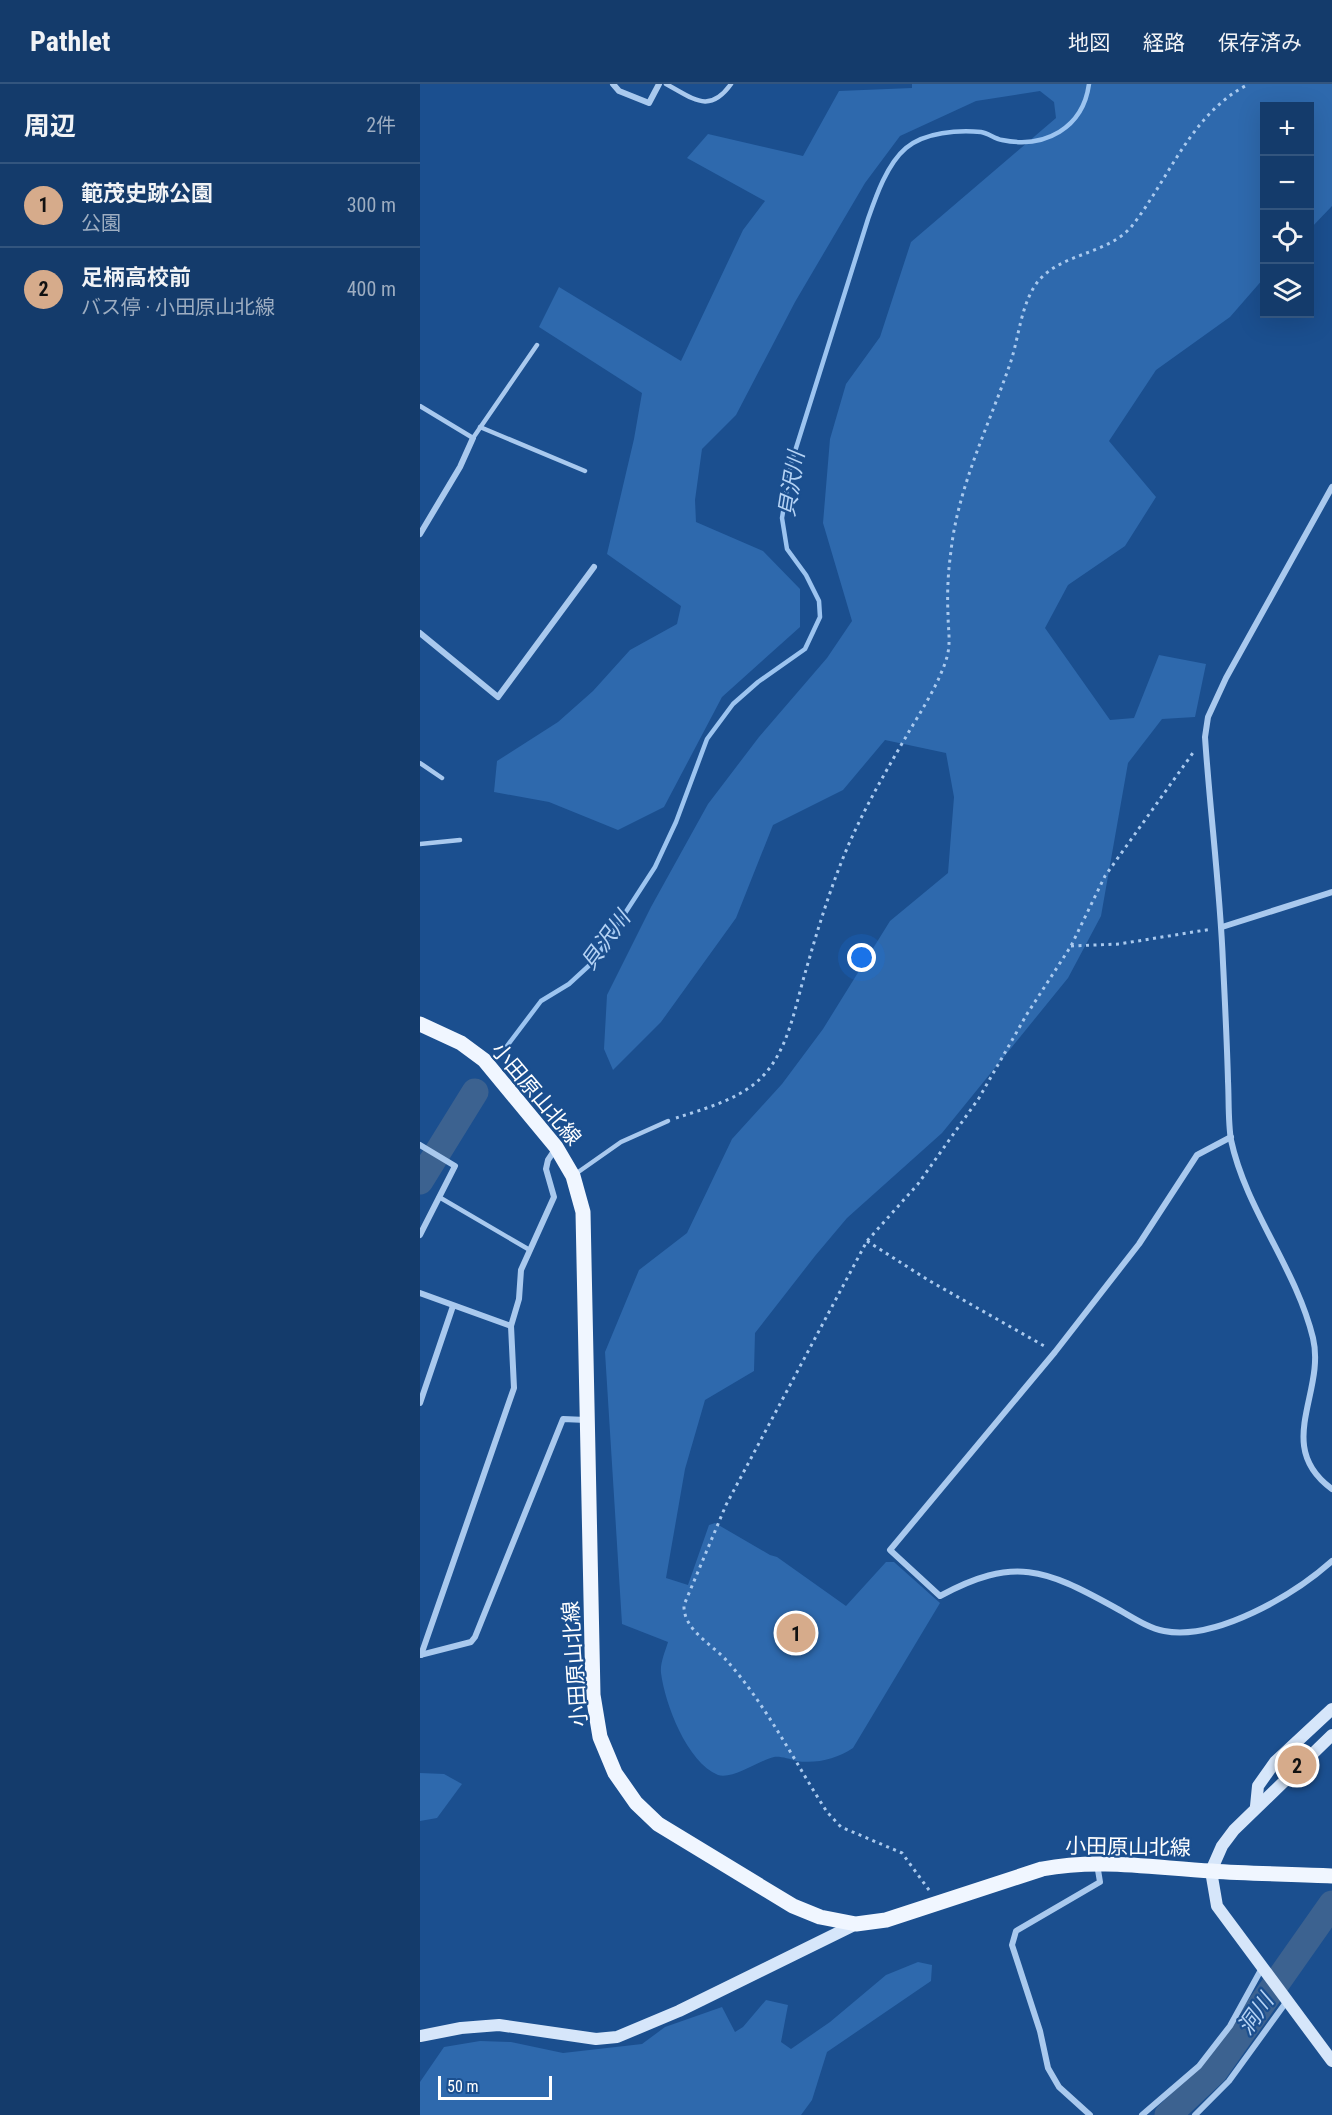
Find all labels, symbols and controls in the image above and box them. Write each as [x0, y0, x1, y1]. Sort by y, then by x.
text: Pathlet [30, 25, 110, 58]
text: 地図 [1068, 31, 1110, 55]
text: 経路 [1143, 31, 1185, 55]
text: 保存済み [1218, 31, 1302, 55]
map controls [1260, 102, 1314, 318]
button: + [1260, 102, 1314, 156]
text: 周辺 [24, 111, 76, 141]
text: 2件 [366, 113, 396, 137]
button: − [1260, 156, 1314, 210]
text: 範茂史跡公園 [81, 181, 213, 206]
text: 1 [38, 193, 49, 217]
text: 300 m [347, 193, 396, 217]
button: locate [1260, 210, 1314, 264]
text: 公園 [81, 211, 121, 235]
button: layers [1260, 264, 1314, 318]
text: 足柄高校前 [81, 265, 191, 290]
text: 2 [38, 277, 49, 301]
text: 400 m [347, 277, 396, 301]
text: バス停 · 小田原山北線 [81, 295, 275, 319]
water label: 貝沢川 [774, 448, 809, 519]
water label: 貝沢川 [576, 905, 636, 974]
your location [847, 943, 876, 972]
street label: 小田原山北線 [486, 1038, 586, 1150]
street label: 小田原山北線 [559, 1600, 591, 1728]
pin: 1 [776, 1610, 815, 1656]
pin: 2 [1278, 1742, 1316, 1788]
street label: 小田原山北線 [1065, 1834, 1191, 1860]
water label: 洞川 [1233, 1987, 1279, 2039]
scale bar [438, 2073, 552, 2100]
text: 50 m [447, 2077, 479, 2096]

